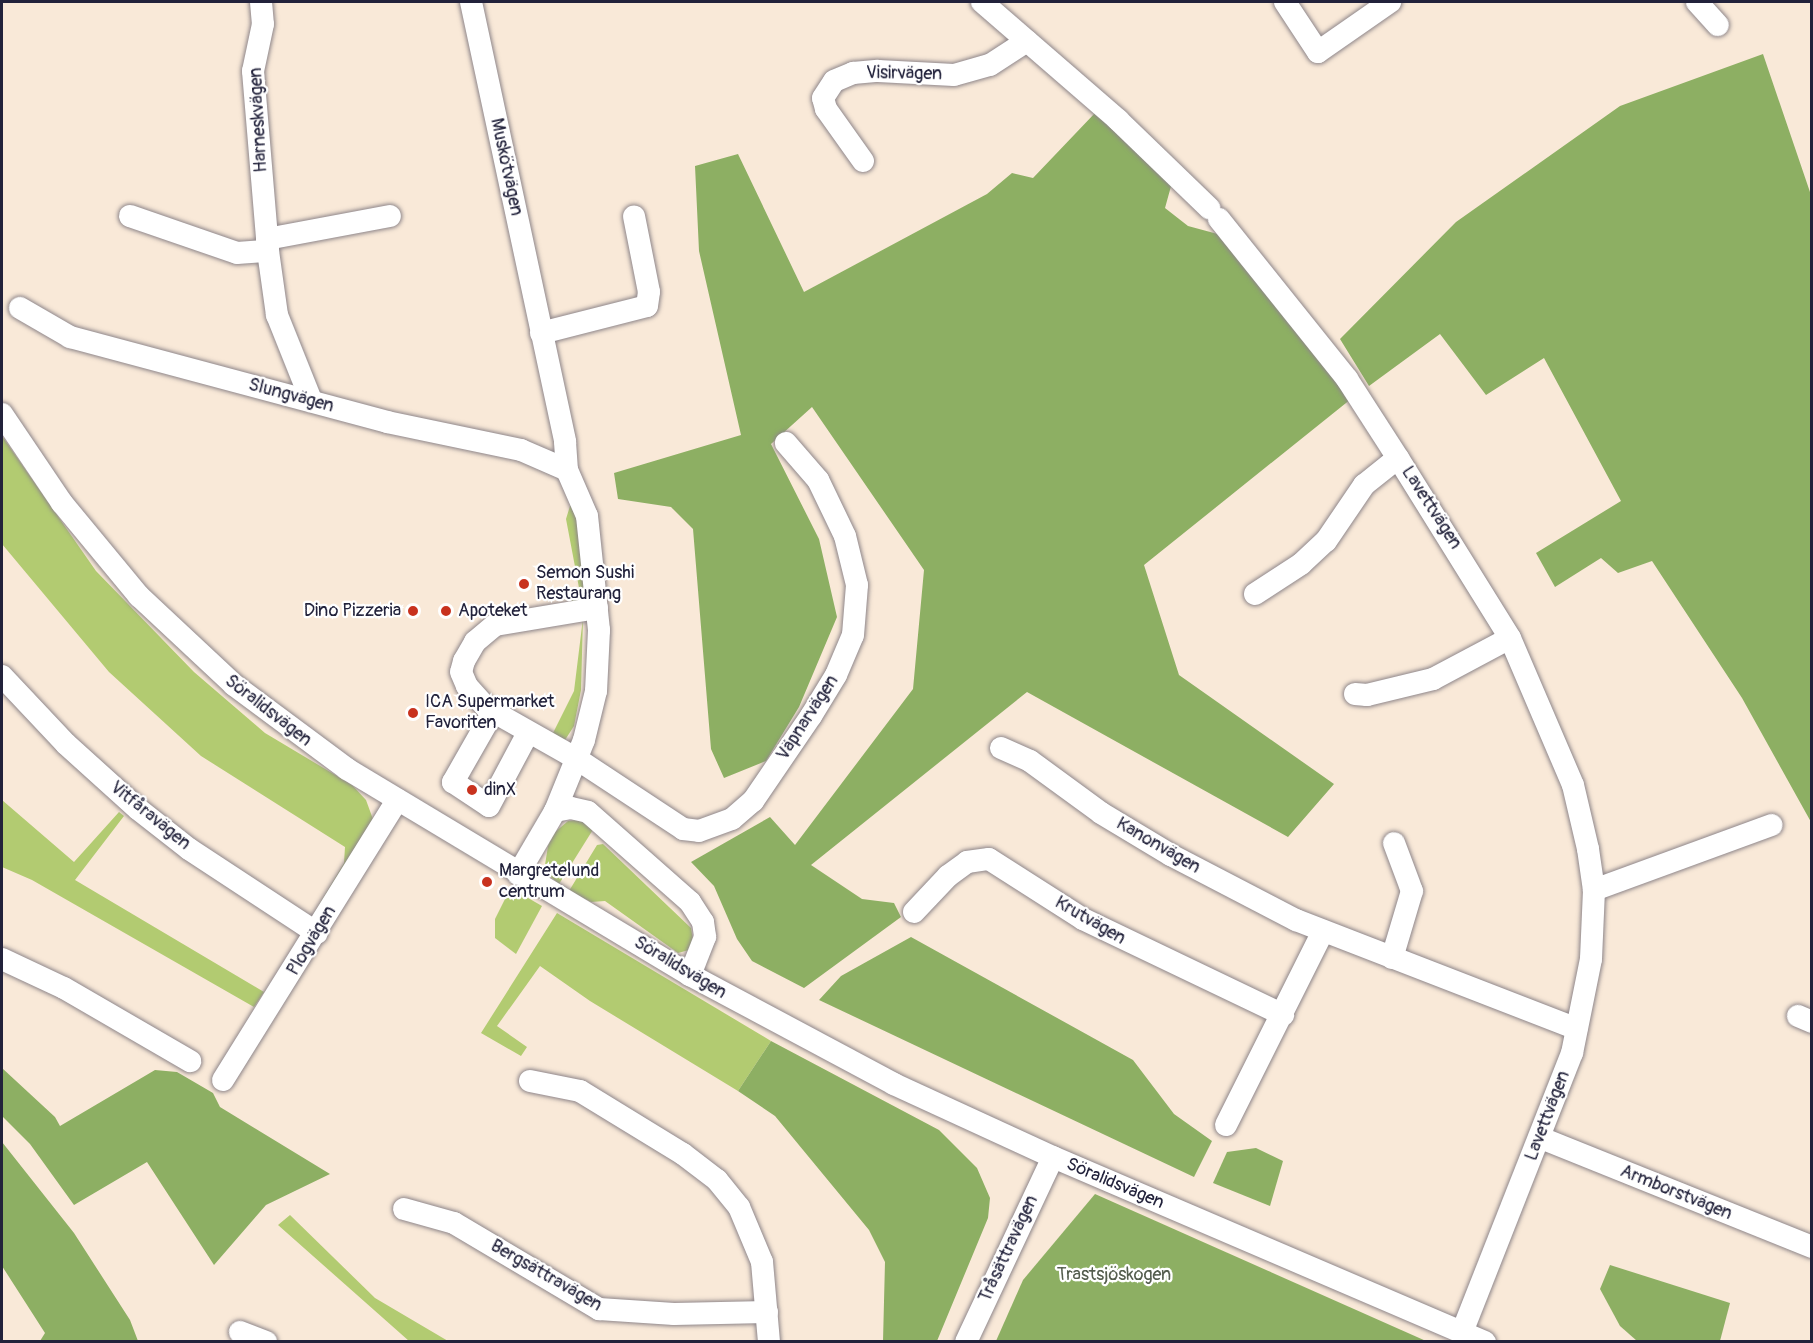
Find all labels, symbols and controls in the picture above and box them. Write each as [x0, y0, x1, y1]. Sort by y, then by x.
street label: Visirvägen [866, 63, 942, 85]
street label: Harneskvägen [245, 67, 273, 173]
street label: Muskötvägen [485, 116, 527, 218]
street label: Slungvägen [246, 374, 336, 418]
street label: Lavettvägen [1396, 463, 1466, 553]
place label: Semon Sushi Restaurang [536, 563, 634, 606]
marker: Semon Sushi Restaurang [517, 577, 531, 591]
place label: Dino Pizzeria [304, 600, 401, 622]
place label: Apoteket [458, 600, 528, 622]
marker: Dino Pizzeria [406, 604, 420, 618]
marker: Apoteket [439, 604, 453, 618]
street label: Söralidsvägen [220, 671, 316, 751]
street label: Väpnarvägen [772, 671, 844, 765]
place label: ICA Supermarket Favoriten [425, 692, 555, 734]
marker: ICA Supermarket Favoriten [406, 706, 420, 720]
street label: Vitfåravägen [105, 777, 195, 855]
place label: dinX [484, 779, 516, 801]
marker: dinX [465, 783, 479, 797]
street label: Kanonvägen [1112, 813, 1204, 879]
place label: Margretelund centrum [499, 861, 599, 904]
marker: Margretelund centrum [480, 875, 494, 889]
street label: Krutvägen [1051, 892, 1129, 950]
street label: Plogvägen [283, 902, 341, 980]
street label: Söralidsvägen [630, 932, 730, 1004]
street label: Lavettvägen [1521, 1068, 1575, 1164]
street label: Söralidsvägen [1063, 1154, 1167, 1214]
street label: Armborstvägen [1617, 1161, 1735, 1225]
street label: Tråsättravägen [975, 1192, 1043, 1306]
street label: Bergsättravägen [487, 1235, 605, 1317]
park label: Trastsjöskogen [1057, 1264, 1171, 1286]

